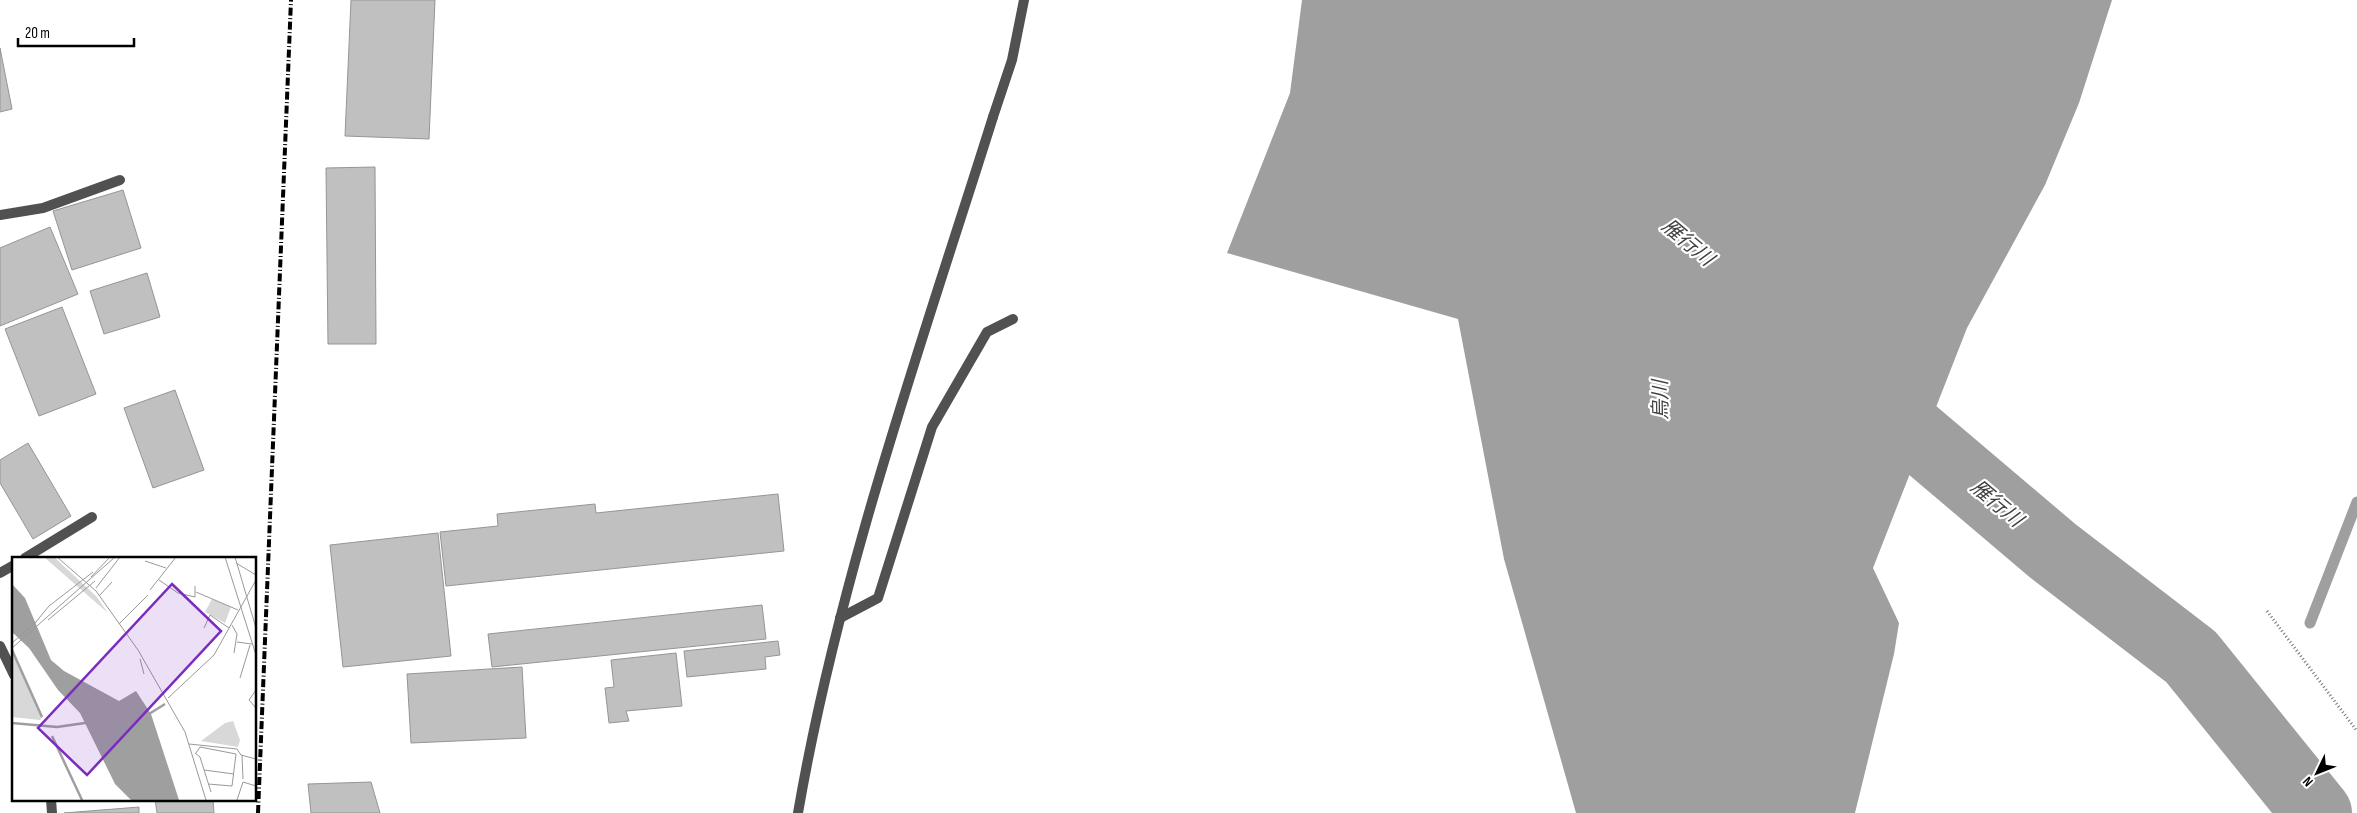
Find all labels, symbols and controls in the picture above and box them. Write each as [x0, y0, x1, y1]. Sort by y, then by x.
scale bar [18, 15, 134, 47]
text: 20 m [25, 24, 50, 43]
water label: 雁行川 [1657, 214, 1720, 273]
water label: 烏川 [1649, 378, 1673, 420]
water label: 雁行川 [1966, 475, 2029, 534]
inset map [12, 557, 256, 800]
north arrow [2292, 748, 2342, 798]
text: N [2299, 773, 2317, 790]

